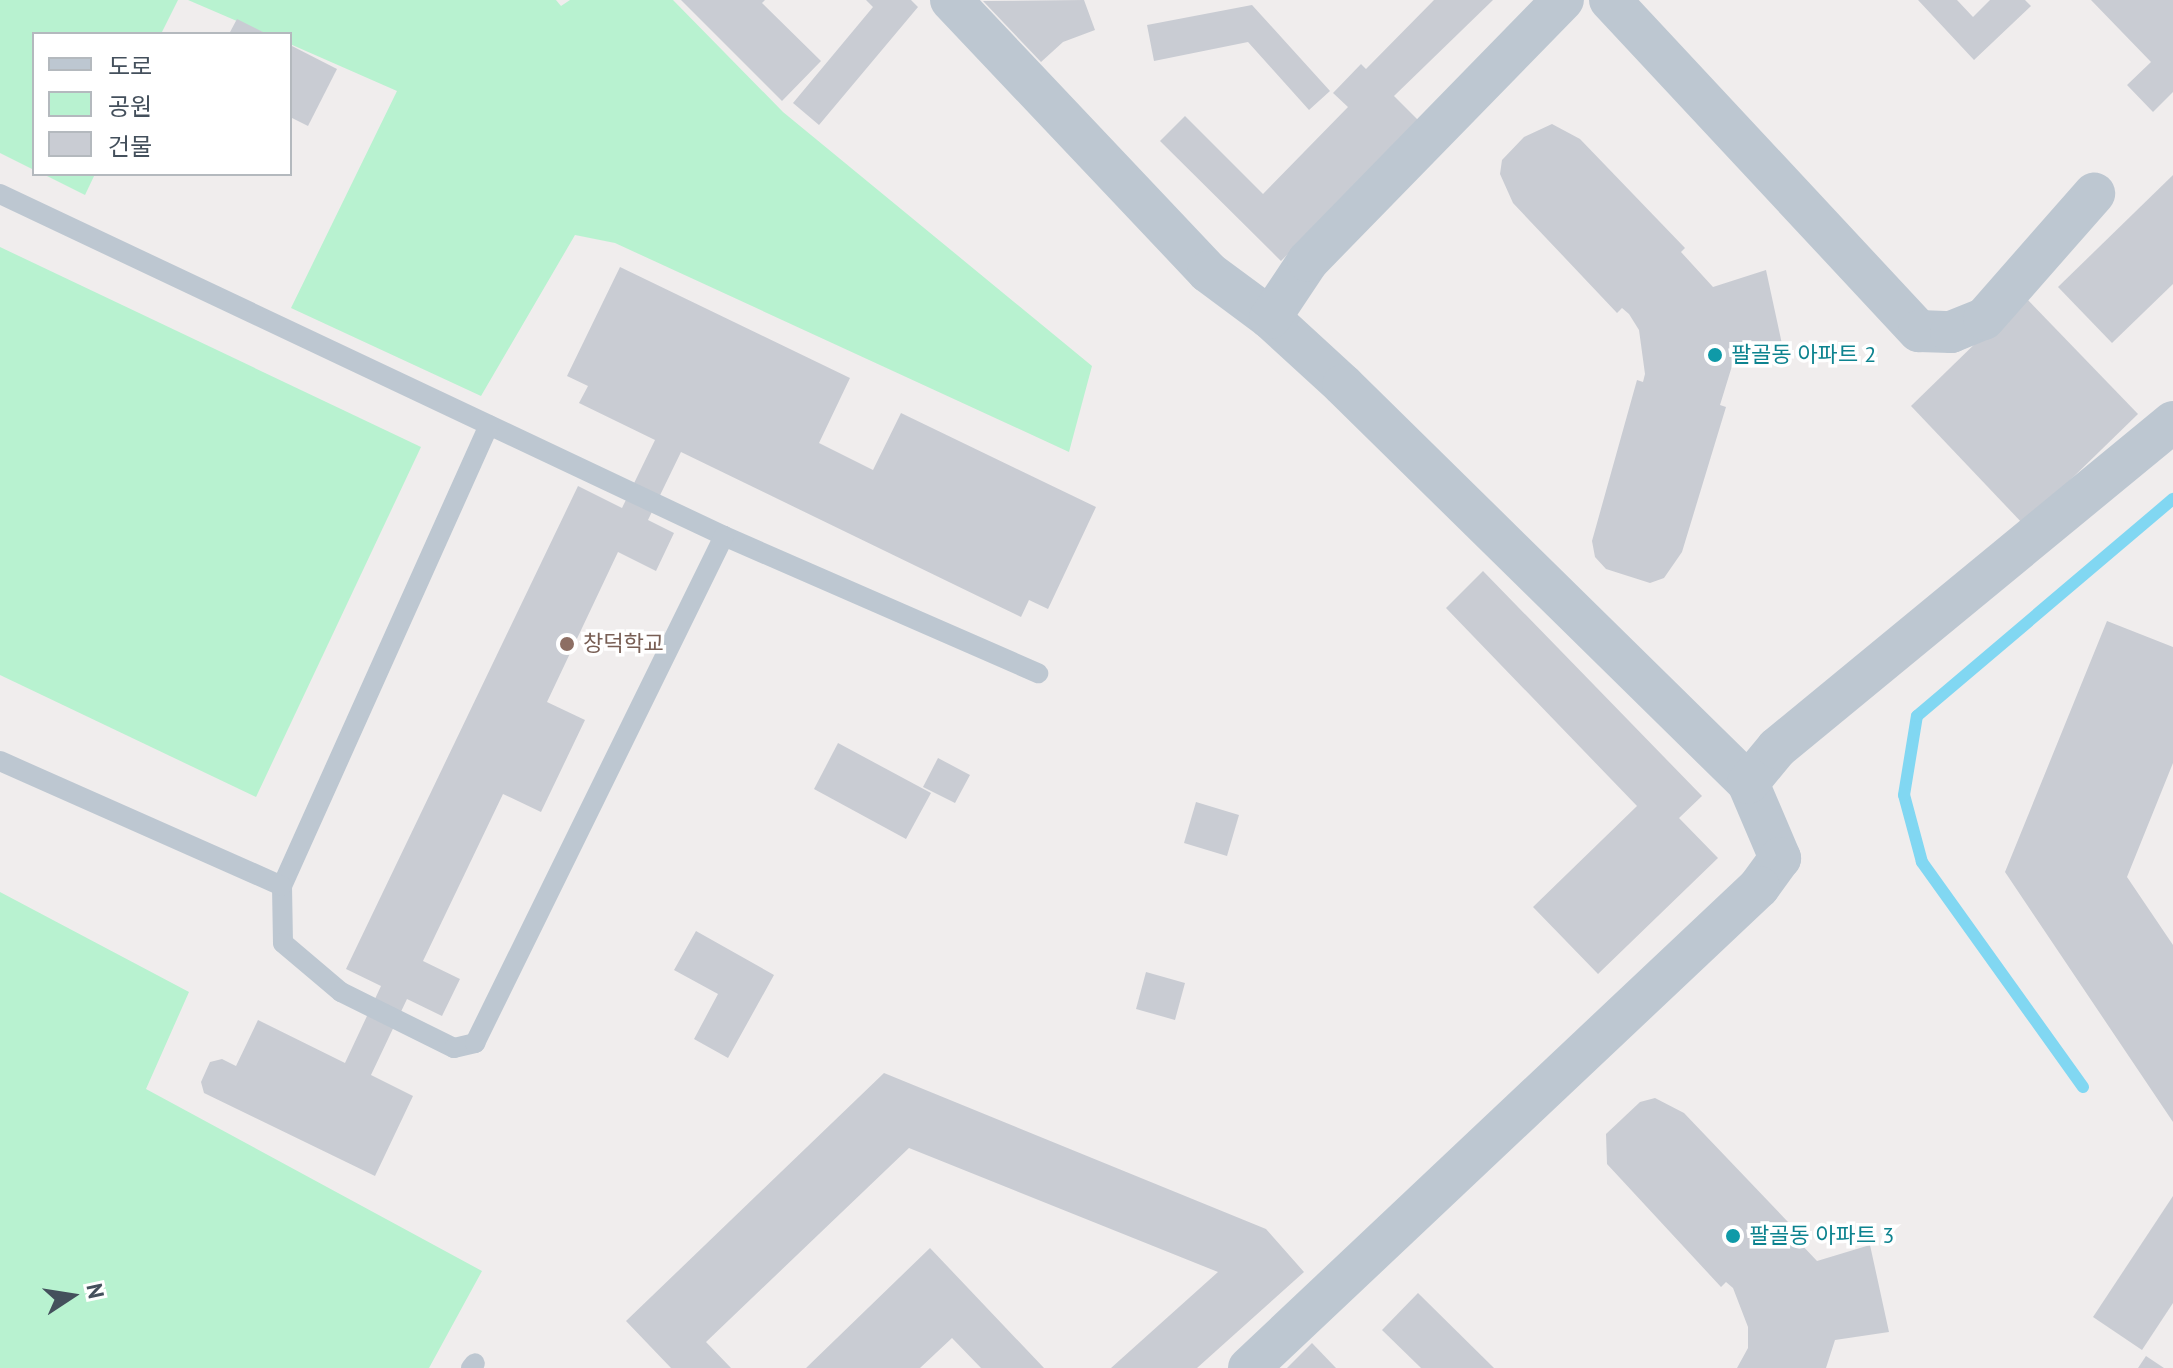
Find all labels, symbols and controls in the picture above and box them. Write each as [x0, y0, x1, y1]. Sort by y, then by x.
legend [32, 32, 292, 176]
text: 도로 [108, 51, 152, 82]
text: 공원 [108, 91, 152, 122]
text: 건물 [108, 131, 152, 162]
place label: 팔골동 아파트 2 [1731, 342, 1876, 368]
marker: 팔골동 아파트 2 [1706, 346, 1724, 364]
place label: 창덕학교 [583, 631, 664, 657]
marker: 창덕학교 [558, 635, 576, 653]
place label: 팔골동 아파트 3 [1749, 1223, 1894, 1249]
marker: 팔골동 아파트 3 [1724, 1227, 1742, 1245]
north arrow [32, 1256, 112, 1336]
text: N [80, 1281, 111, 1301]

